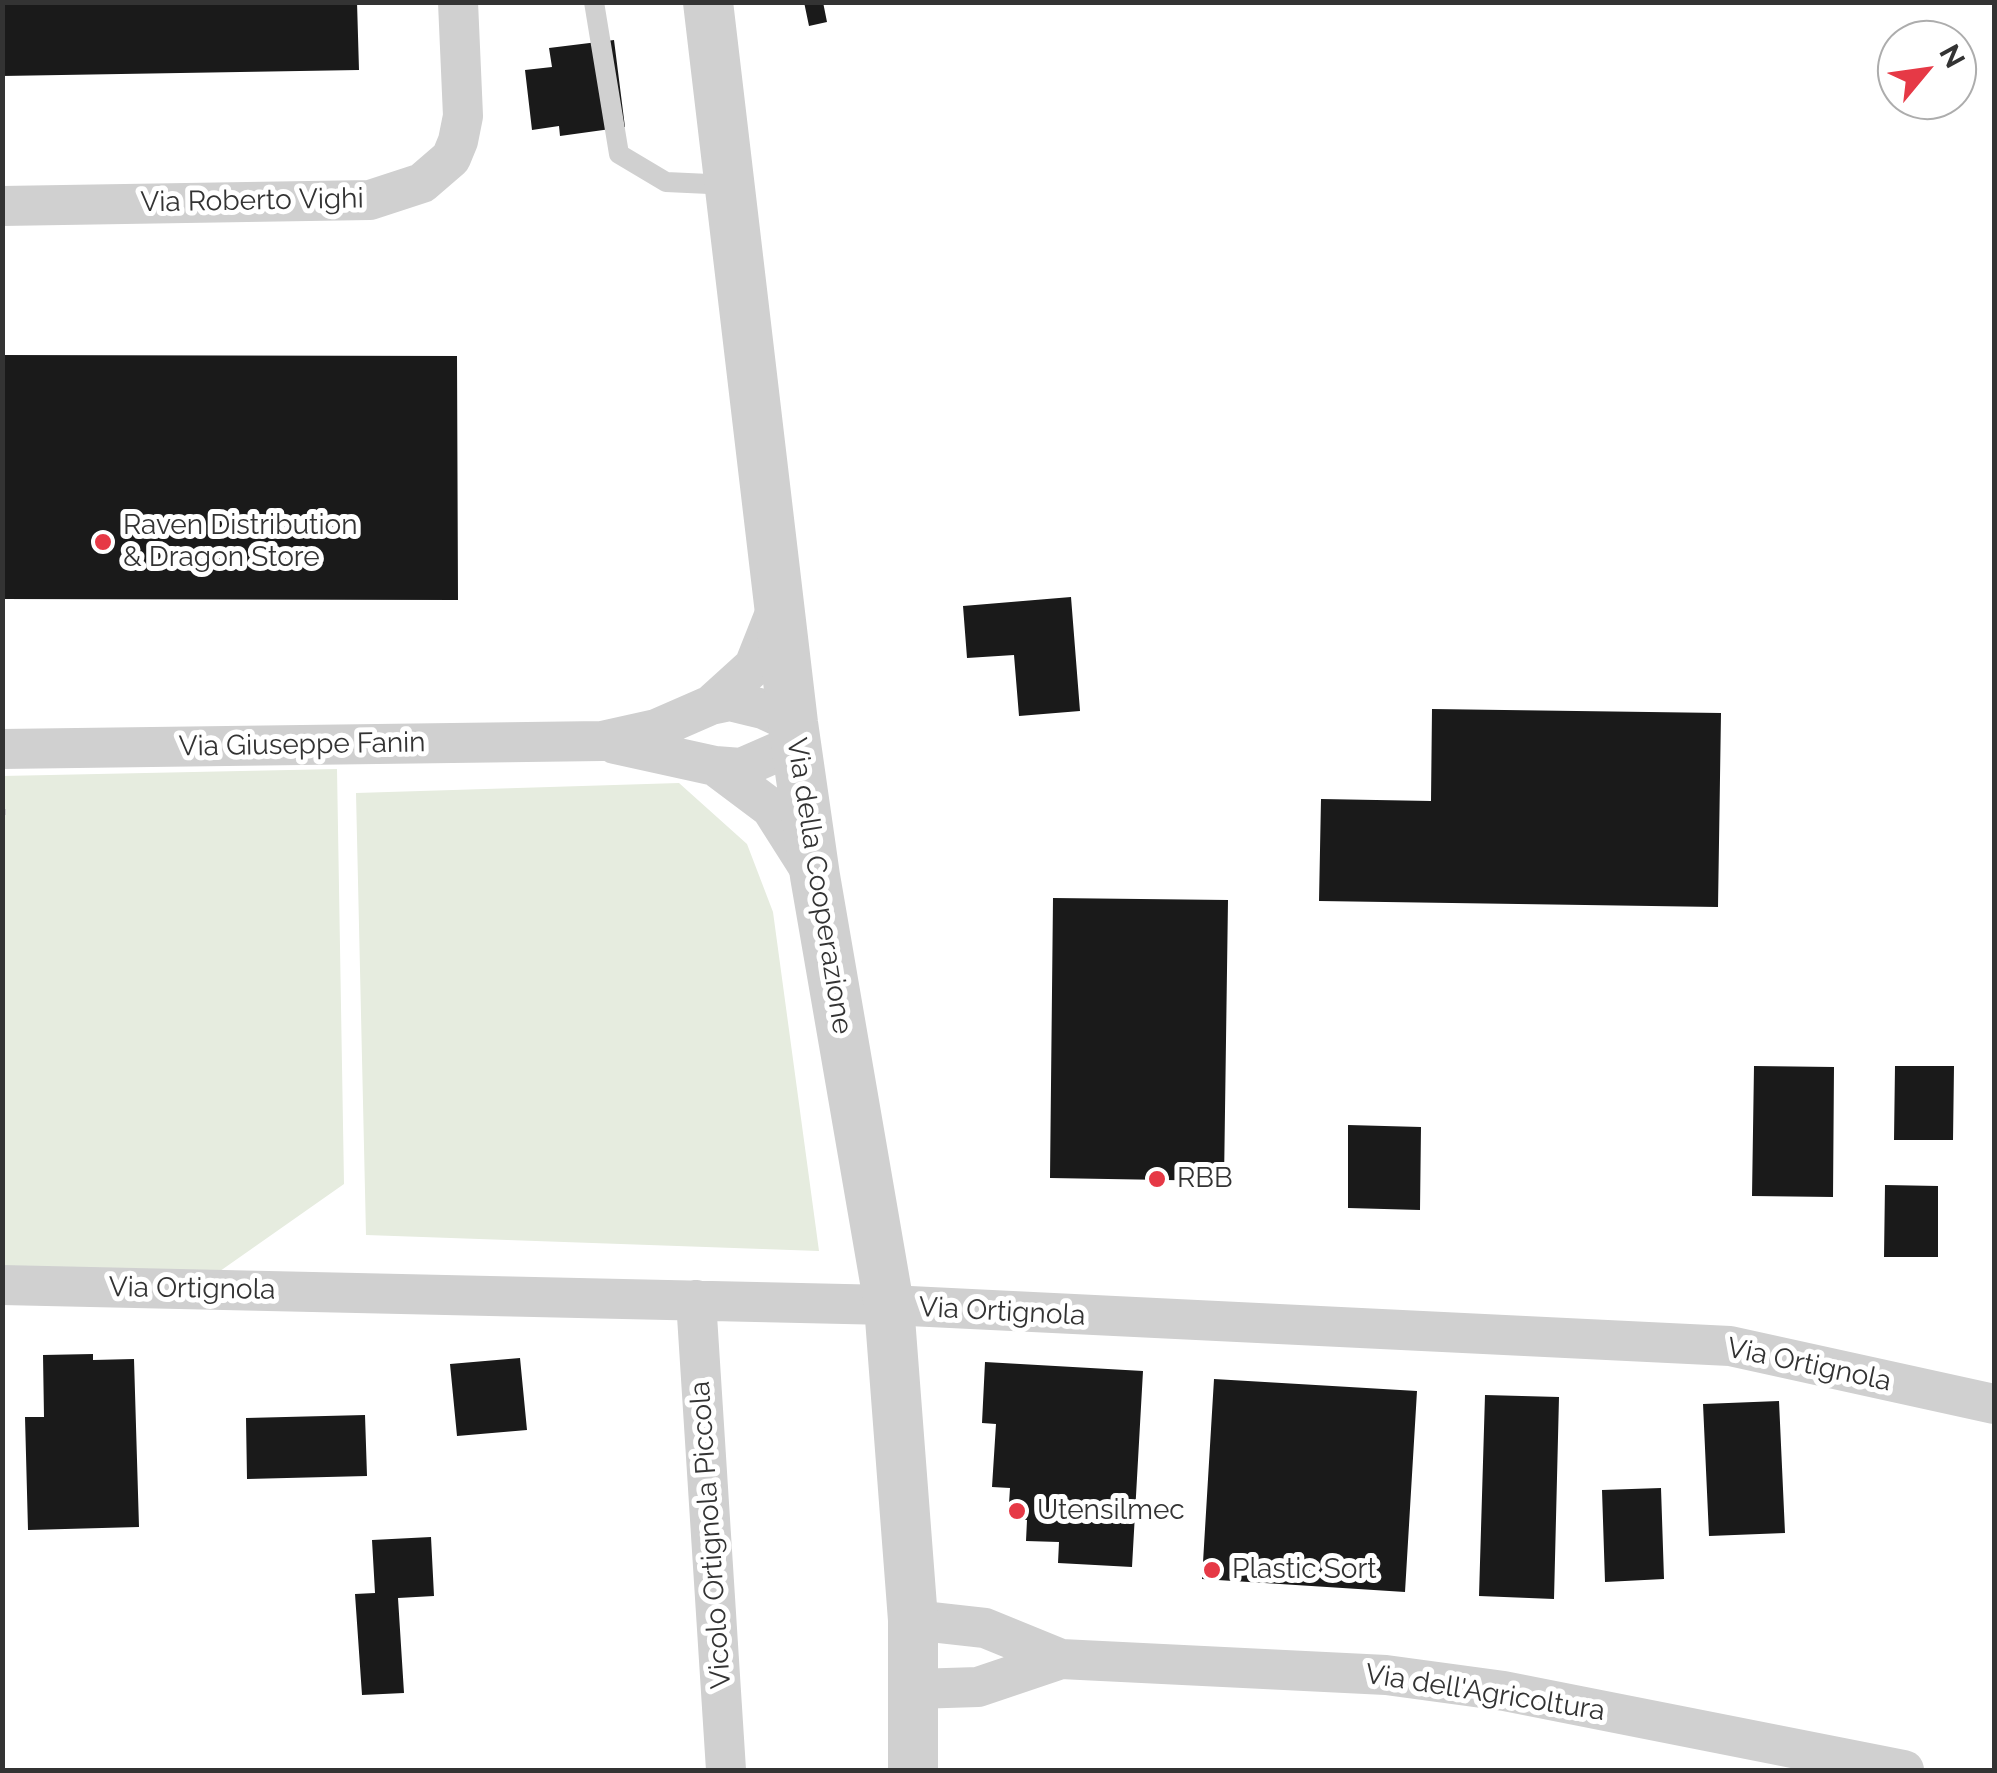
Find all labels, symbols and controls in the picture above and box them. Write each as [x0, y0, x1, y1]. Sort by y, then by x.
north arrow [1877, 20, 1977, 120]
text: N [1932, 39, 1972, 74]
street label: Via Roberto Vighi [140, 182, 364, 220]
place label: Raven Distribution & Dragon Store [123, 509, 358, 575]
marker: Raven Distribution & Dragon Store [92, 531, 114, 553]
street label: Via Giuseppe Fanin [178, 726, 426, 764]
street label: Via della Cooperazione [779, 735, 859, 1037]
place label: RBB [1177, 1162, 1233, 1196]
marker: RBB [1146, 1168, 1168, 1190]
street label: Via Ortignola [108, 1271, 276, 1307]
street label: Via Ortignola [918, 1291, 1086, 1333]
street label: Via Ortignola [1724, 1331, 1894, 1399]
street label: Vicolo Ortignola Piccola [683, 1380, 739, 1690]
place label: Utensilmec [1037, 1494, 1185, 1528]
marker: Utensilmec [1006, 1500, 1028, 1522]
place label: Plastic Sort [1232, 1553, 1377, 1587]
marker: Plastic Sort [1201, 1559, 1223, 1581]
street label: Via dell'Agricoltura [1363, 1657, 1607, 1729]

